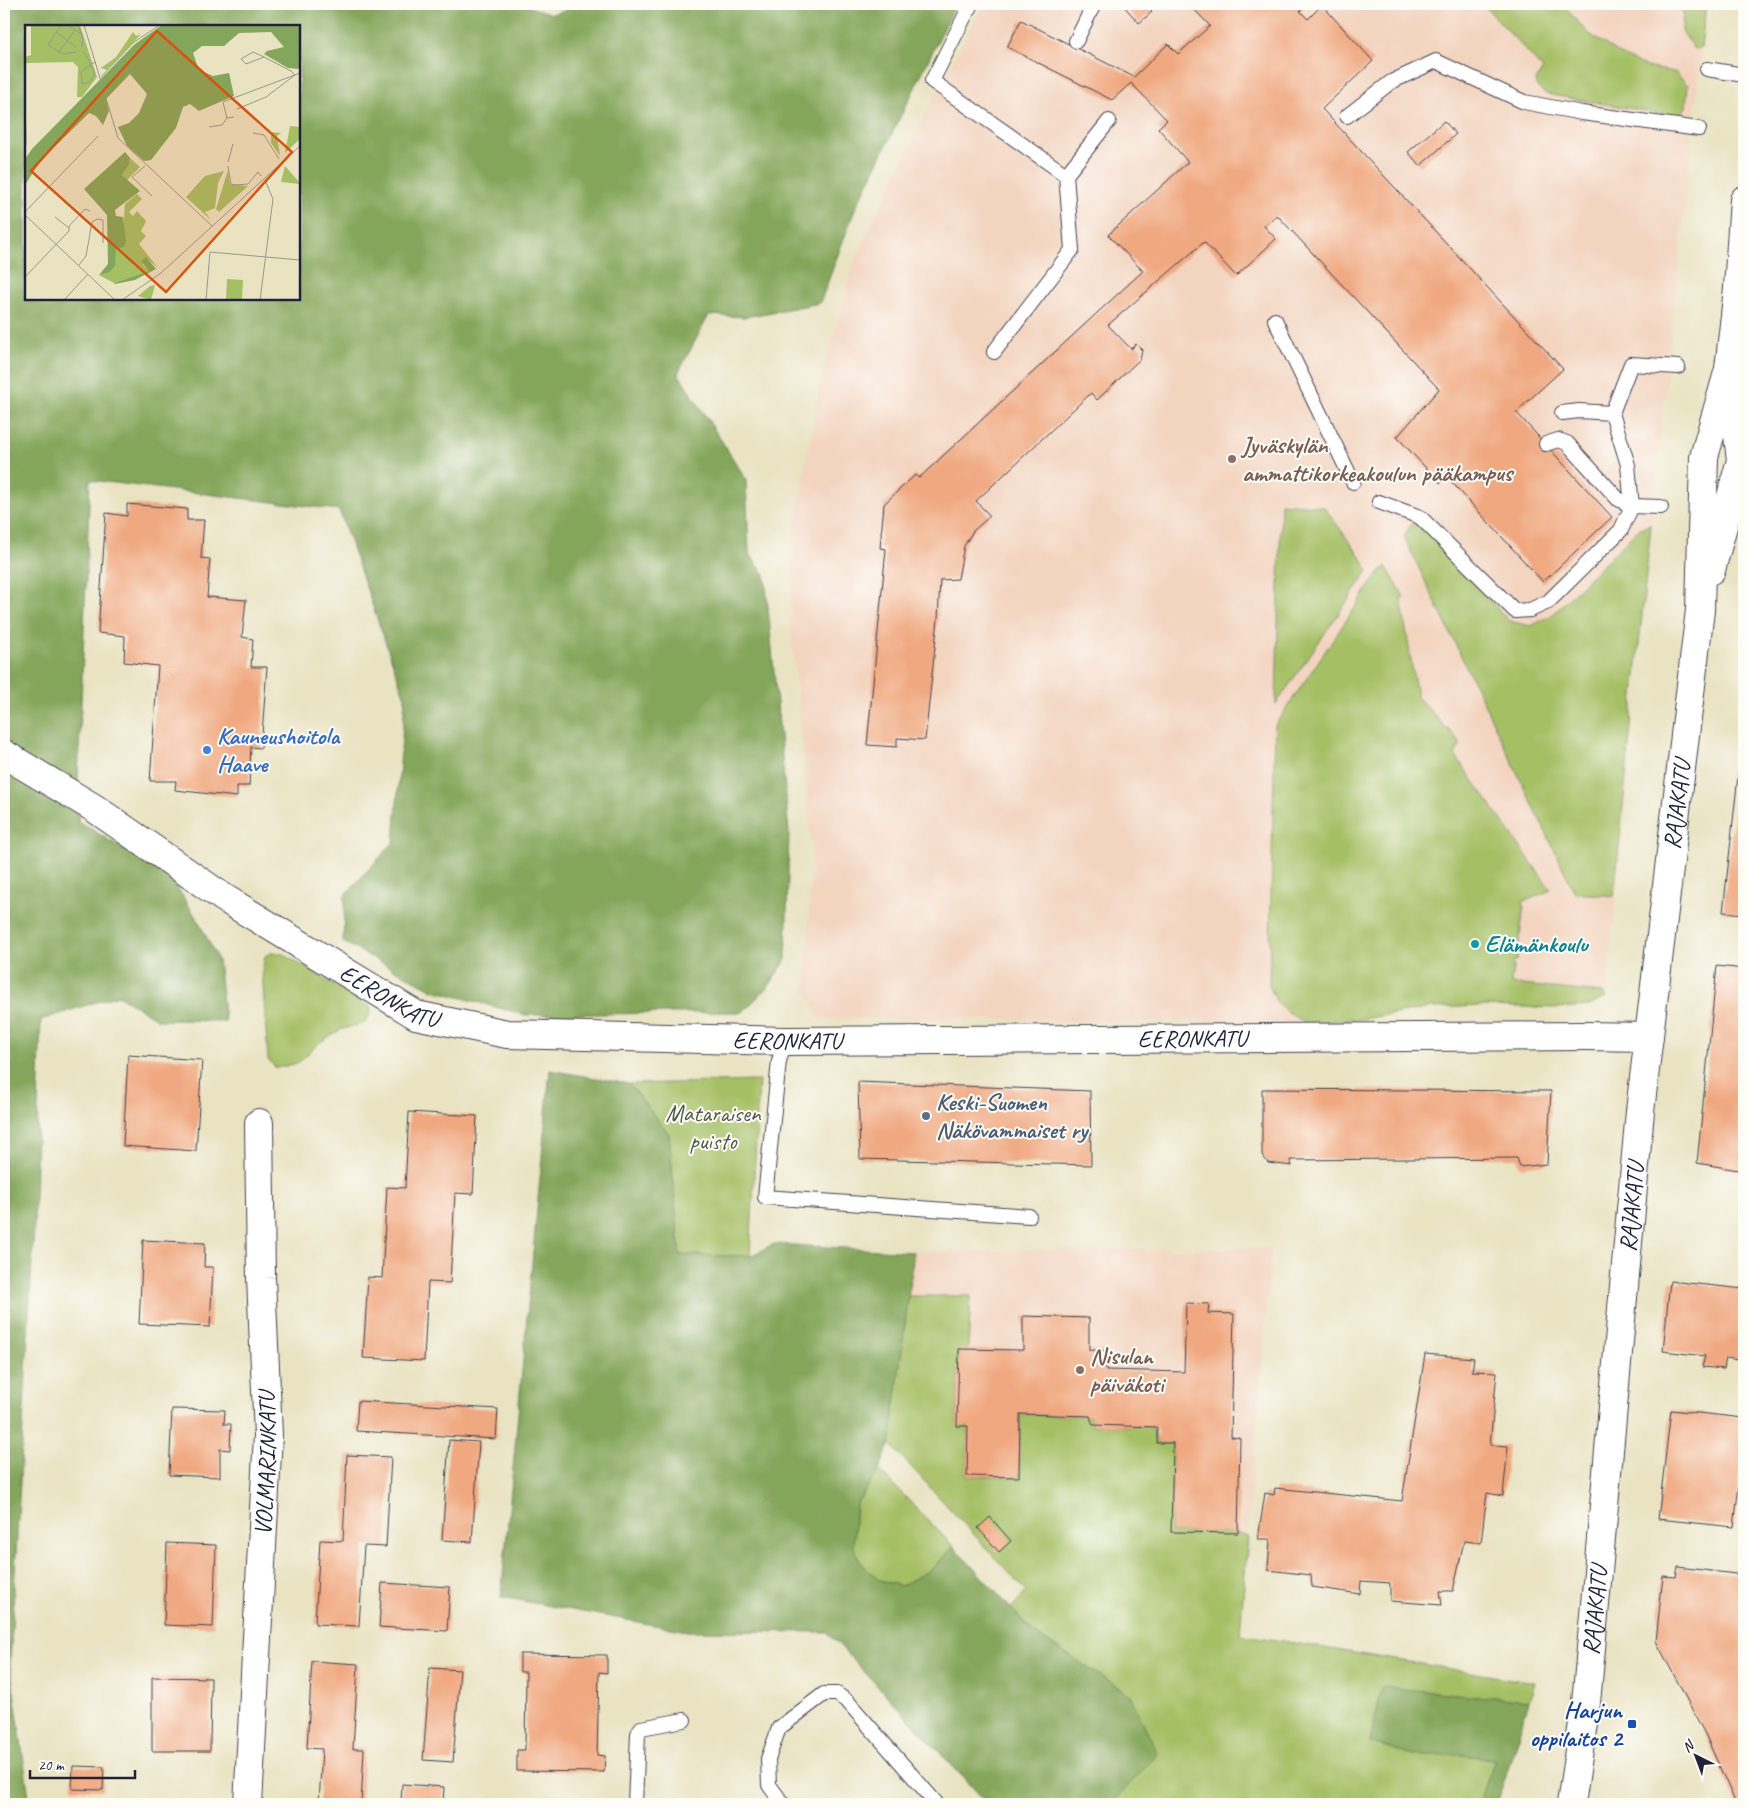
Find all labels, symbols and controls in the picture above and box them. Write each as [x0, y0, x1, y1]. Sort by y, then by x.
inset map [25, 25, 300, 300]
place label: Jyväskylän ammattikorkeakoulun pääkampus [1240, 430, 1515, 488]
marker: Jyväskylän ammattikorkeakoulun pääkampus [1226, 453, 1238, 465]
place label: Kauneushoitola Haave [217, 721, 342, 779]
marker: Kauneushoitola Haave [201, 744, 213, 756]
street label: RAJAKATU [1656, 754, 1697, 851]
place label: Elämänkoulu [1485, 929, 1590, 959]
marker: Elämänkoulu [1469, 938, 1481, 950]
street label: EERONKATU [334, 957, 445, 1035]
street label: EERONKATU [1138, 1023, 1251, 1054]
street label: EERONKATU [732, 1025, 846, 1056]
place label: Keski-Suomen Näkövammaiset ry [936, 1087, 1090, 1145]
park label: Mataraisen puisto [665, 1098, 762, 1156]
marker: Keski-Suomen Näkövammaiset ry [920, 1110, 932, 1122]
street label: RAJAKATU [1612, 1157, 1651, 1253]
place label: Nisulan päiväkoti [1090, 1341, 1167, 1399]
marker: Nisulan päiväkoti [1074, 1364, 1086, 1376]
street label: VOLMARINKATU [248, 1387, 283, 1536]
street label: RAJAKATU [1575, 1560, 1614, 1656]
place label: Harjun oppilaitos 2 [1530, 1695, 1624, 1753]
marker: Harjun oppilaitos 2 [1626, 1718, 1638, 1730]
north arrow [1670, 1730, 1720, 1780]
text: N [1679, 1736, 1698, 1756]
scale bar [30, 1748, 135, 1780]
text: 20 m [38, 1756, 65, 1775]

